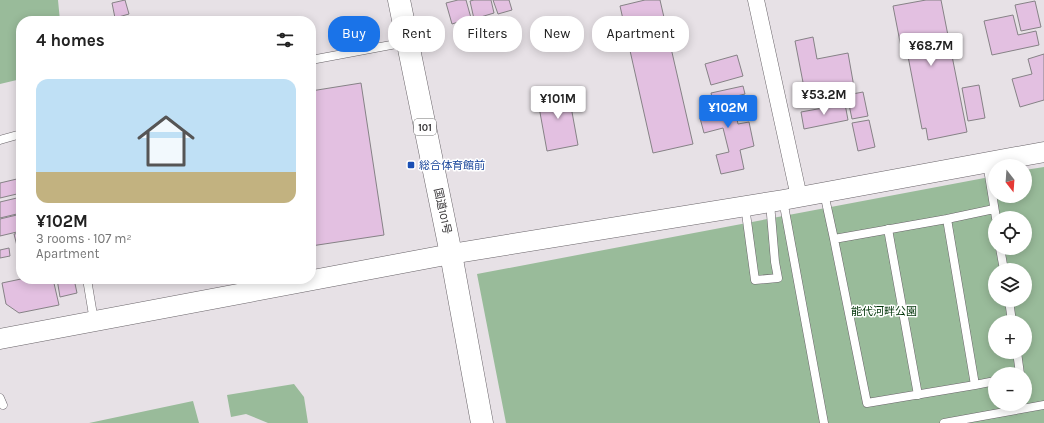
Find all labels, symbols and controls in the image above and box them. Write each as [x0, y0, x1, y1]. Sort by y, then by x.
chip: Buy [328, 16, 380, 52]
chip: Rent [388, 16, 445, 52]
chip: Filters [453, 16, 522, 52]
chip: New [530, 16, 584, 52]
chip: Apartment [592, 16, 689, 52]
icon: filters [274, 29, 296, 51]
text: 4 homes [36, 30, 105, 50]
pin: ¥68.7M [898, 33, 964, 67]
text: ¥68.7M [909, 38, 953, 53]
pin: ¥53.2M [791, 82, 857, 116]
pin: ¥101M [530, 86, 586, 120]
text: ¥53.2M [801, 87, 847, 102]
text: ¥101M [540, 91, 576, 106]
pin: ¥102M [700, 95, 756, 129]
text: ¥102M [708, 100, 748, 115]
icon: home [130, 105, 202, 177]
road number: 101 [414, 119, 436, 135]
place label: 総合体育館前 [419, 159, 485, 172]
north arrow [988, 159, 1032, 203]
map controls [988, 159, 1032, 411]
marker: 総合体育館前 [406, 160, 416, 170]
street label: 国道101号 [431, 187, 454, 235]
text: ¥102M [36, 211, 88, 231]
button: locate [988, 211, 1032, 255]
text: 3 rooms · 107 m² [36, 231, 132, 246]
text: Apartment [36, 246, 99, 261]
button: layers [988, 263, 1032, 307]
park label: 能代河畔公園 [851, 305, 917, 318]
button: + [988, 315, 1032, 359]
button: − [988, 367, 1032, 411]

